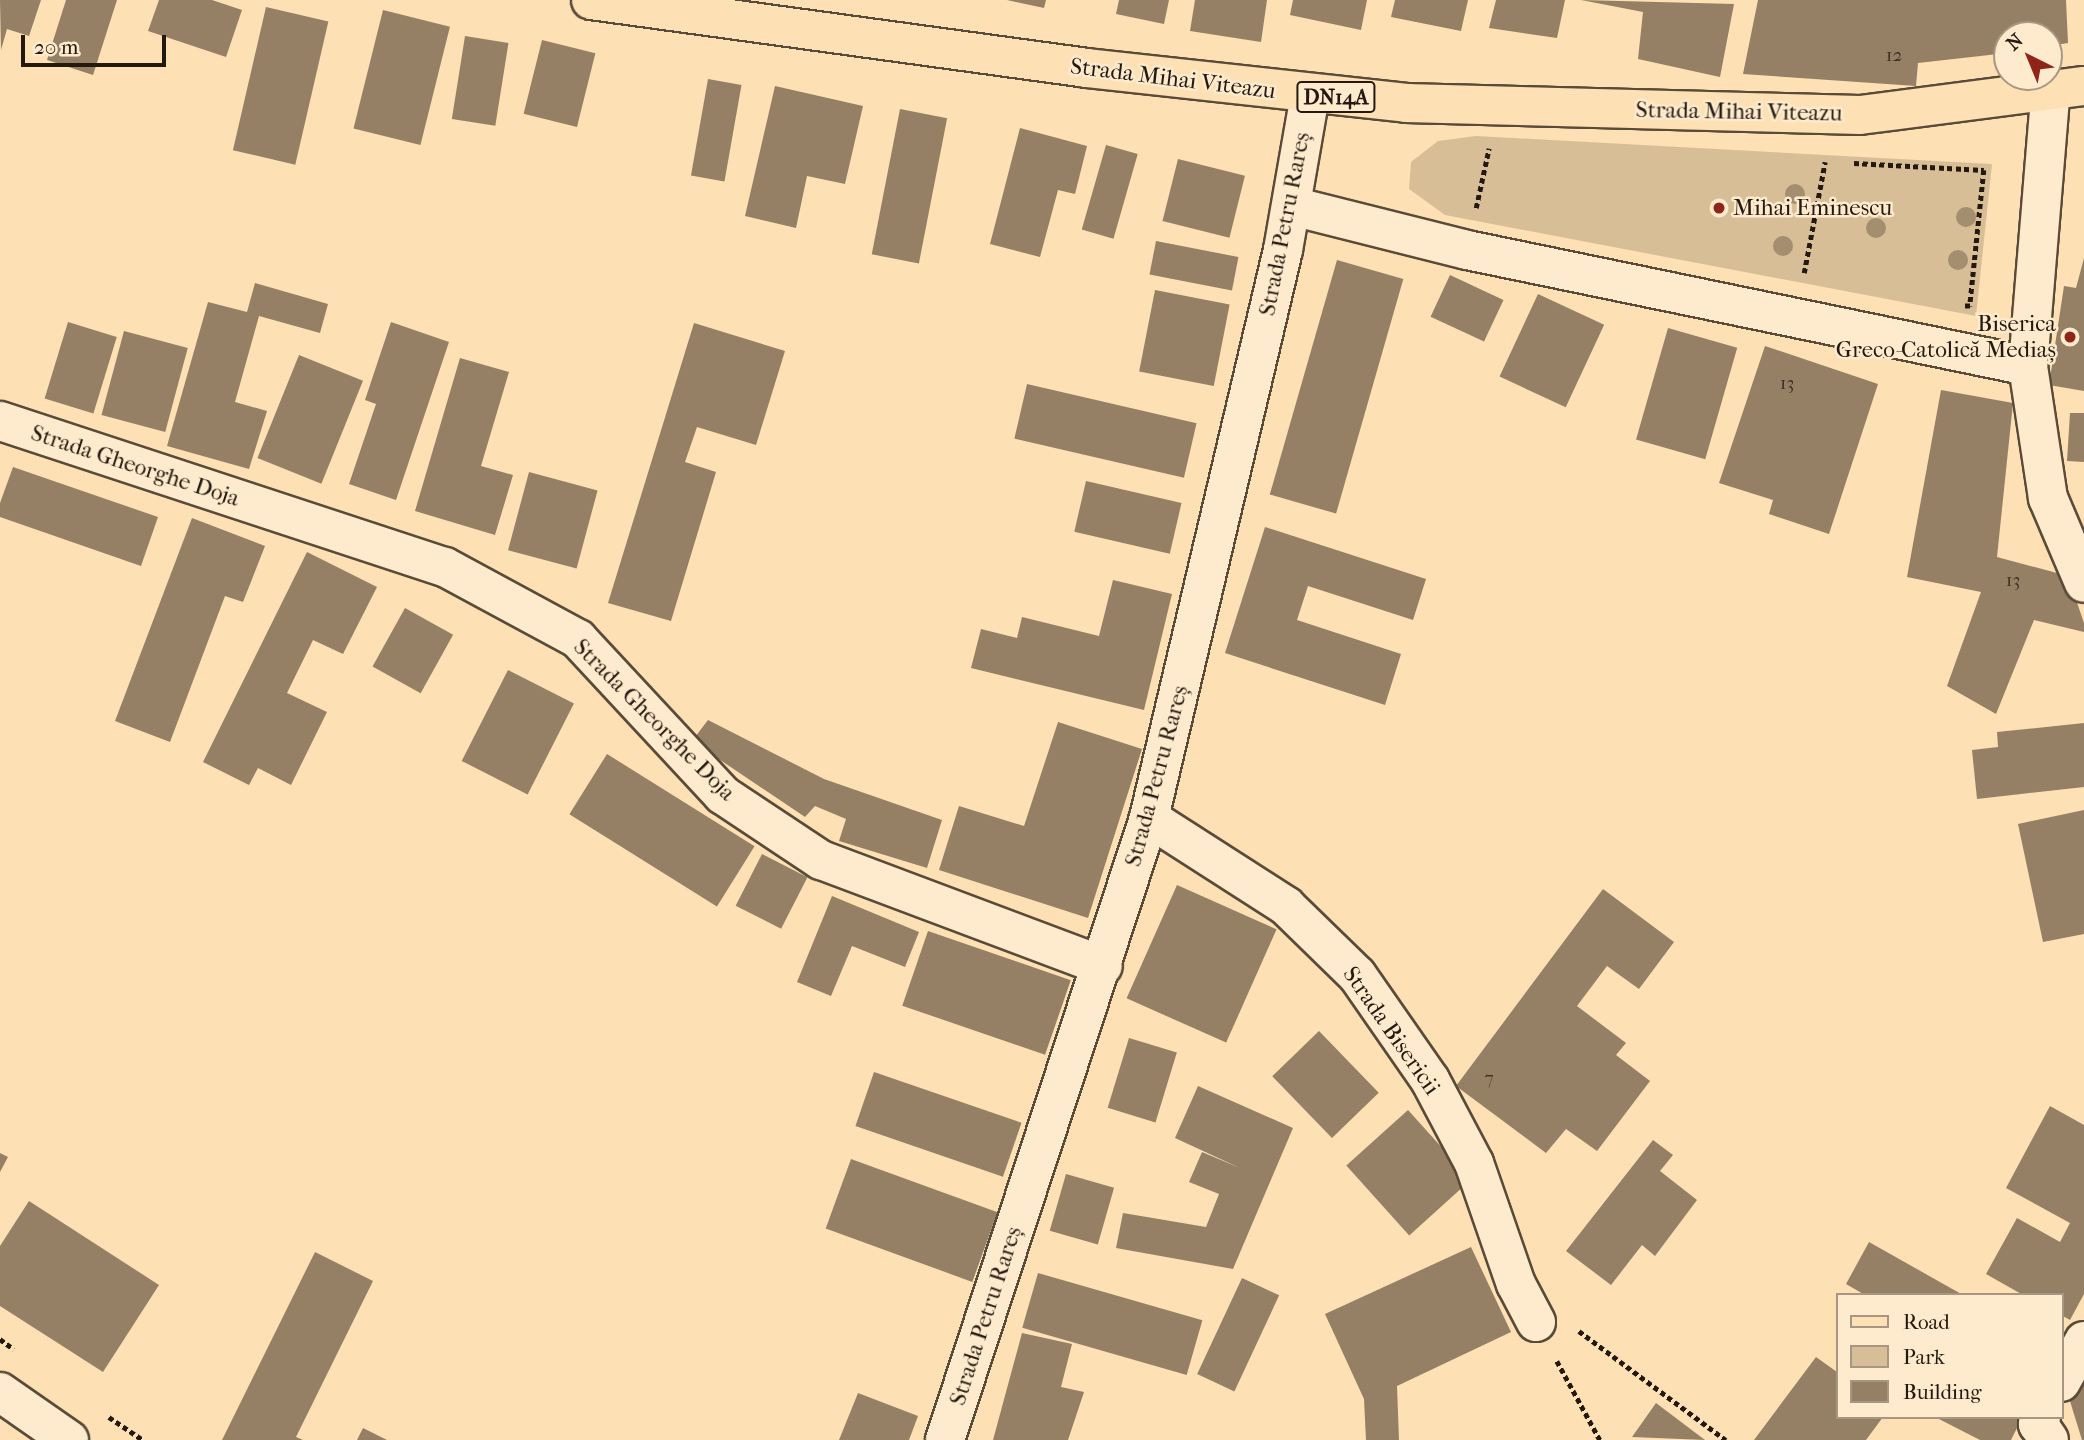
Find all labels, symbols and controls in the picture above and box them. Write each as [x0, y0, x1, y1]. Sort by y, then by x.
scale bar [24, 21, 170, 65]
north arrow [1993, 21, 2063, 91]
text: N [2002, 29, 2028, 55]
text: 20 m [34, 35, 78, 59]
house number: 12 [1886, 45, 1902, 67]
street label: Strada Mihai Viteazu [1069, 53, 1277, 105]
road number: DN14A [1296, 80, 1376, 114]
street label: Strada Mihai Viteazu [1635, 96, 1843, 128]
street label: Strada Petru Rareș [1254, 130, 1316, 318]
place label: Mihai Eminescu [1733, 194, 1892, 222]
marker: Mihai Eminescu [1711, 200, 1727, 216]
place label: Biserica Greco-Catolică Mediaș [1836, 310, 2056, 364]
marker: Biserica Greco-Catolică Mediaș [2062, 329, 2078, 345]
house number: 13 [1780, 373, 1794, 395]
street label: Strada Gheorghe Doja [27, 419, 243, 513]
house number: 13 [2006, 570, 2020, 592]
street label: Strada Gheorghe Doja [567, 633, 741, 807]
street label: Strada Petru Rareș [1120, 682, 1194, 870]
street label: Strada Bisericii [1337, 961, 1445, 1101]
house number: 7 [1484, 1068, 1494, 1090]
street label: Strada Petru Rareș [944, 1223, 1028, 1409]
legend [1836, 1293, 2063, 1419]
text: Road [1903, 1310, 1950, 1334]
text: Park [1903, 1345, 1945, 1369]
text: Building [1903, 1380, 1981, 1404]

